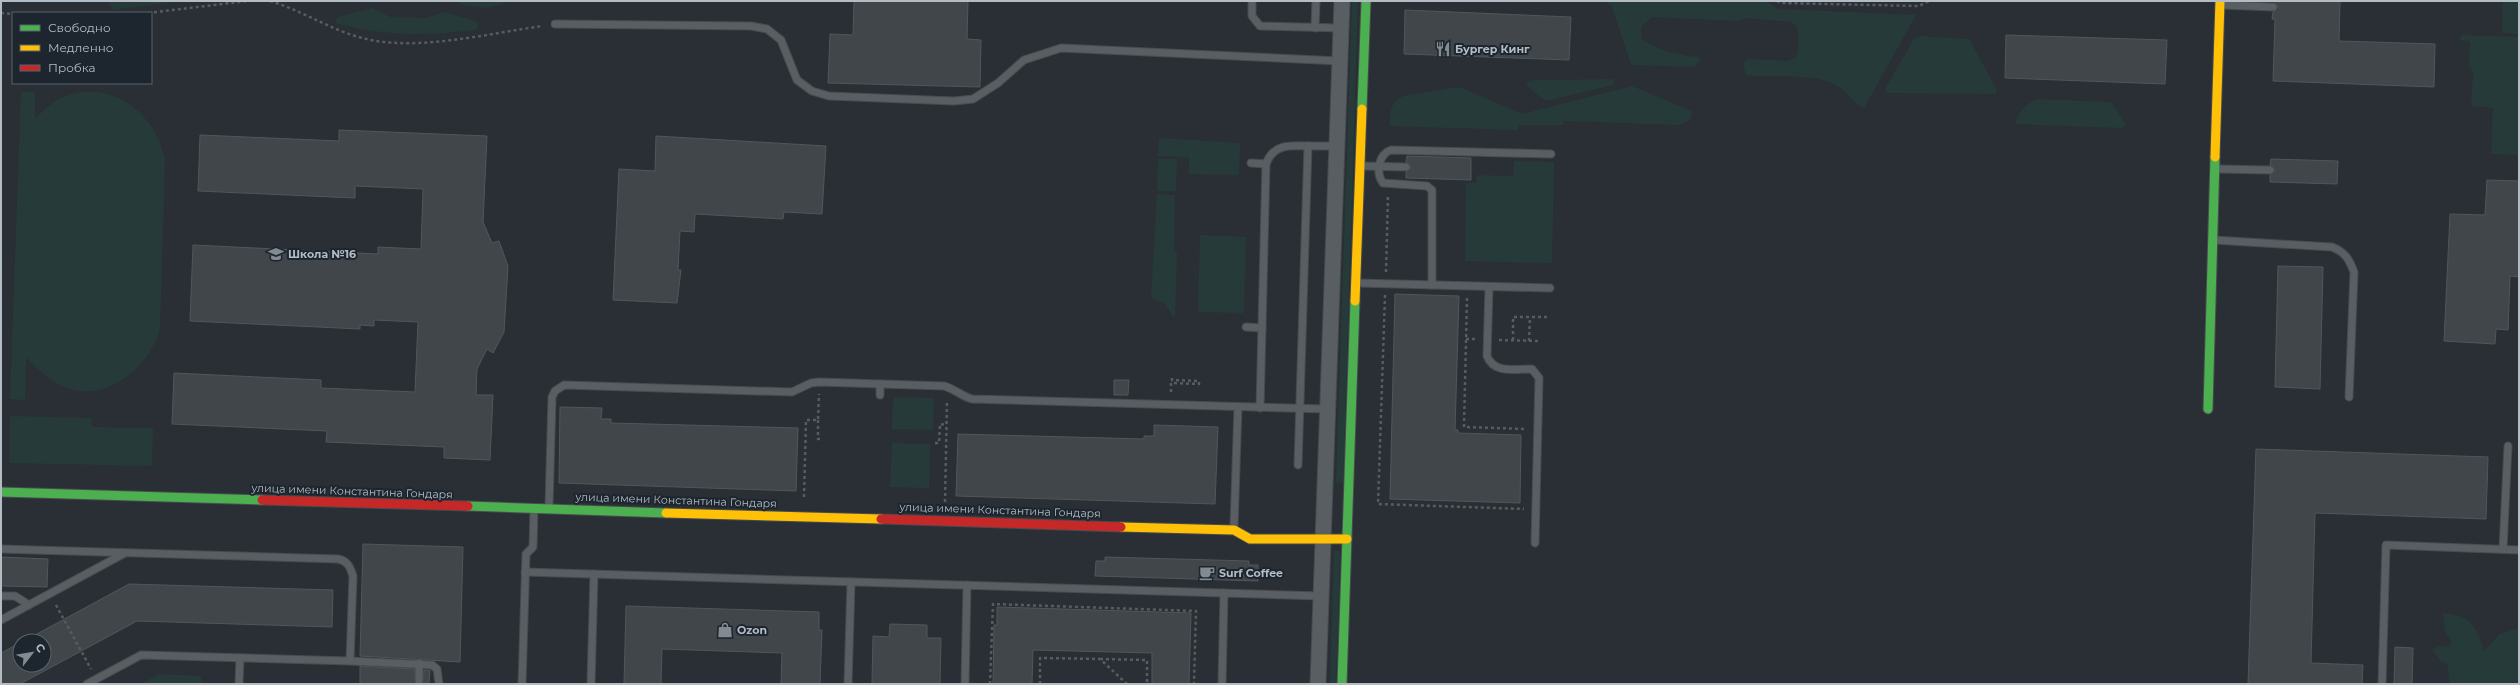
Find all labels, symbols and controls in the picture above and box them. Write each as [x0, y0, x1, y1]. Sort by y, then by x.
legend [12, 12, 152, 84]
text: Свободно [48, 20, 111, 35]
text: Медленно [48, 40, 114, 55]
restaurant icon: Бургер Кинг [1434, 40, 1452, 58]
place label: Бургер Кинг [1455, 42, 1530, 56]
text: Пробка [48, 60, 96, 75]
school or university icon: Школа №16 [267, 245, 285, 263]
place label: Школа №16 [288, 247, 356, 261]
street label: улица имени Константина Гондаря [250, 480, 453, 502]
street label: улица имени Константина Гондаря [574, 489, 777, 511]
street label: улица имени Константина Гондаря [898, 499, 1101, 521]
cafe icon: Surf Coffee [1198, 564, 1216, 582]
place label: Surf Coffee [1219, 566, 1283, 580]
shop icon: Ozon [716, 621, 734, 639]
place label: Ozon [737, 623, 767, 637]
north arrow [12, 633, 52, 673]
text: С [33, 641, 49, 655]

